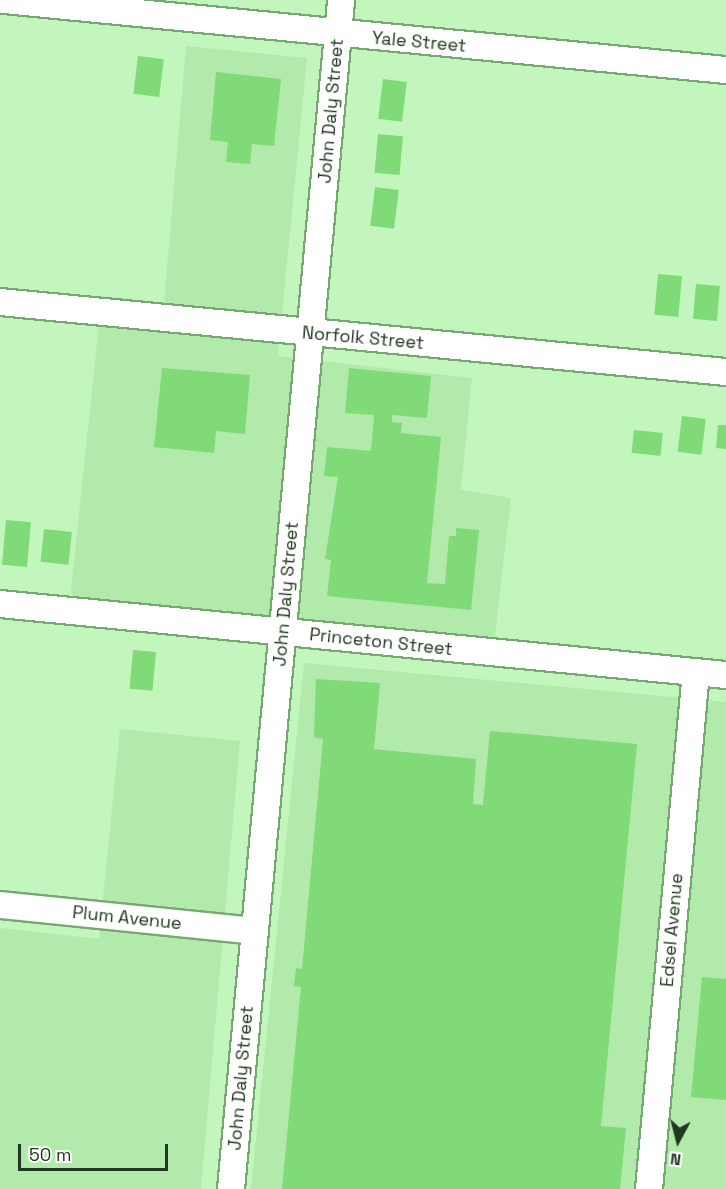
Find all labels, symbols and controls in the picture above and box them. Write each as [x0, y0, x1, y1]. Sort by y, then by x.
street label: Yale Street [371, 27, 467, 57]
street label: John Daly Street [314, 38, 348, 184]
street label: Norfolk Street [301, 322, 425, 354]
street label: John Daly Street [269, 521, 303, 667]
street label: Princeton Street [308, 624, 454, 660]
street label: Edsel Avenue [656, 872, 688, 988]
street label: Plum Avenue [71, 902, 183, 934]
street label: John Daly Street [224, 1005, 258, 1151]
north arrow [648, 1111, 708, 1171]
scale bar [21, 1132, 171, 1170]
text: 50 m [29, 1143, 71, 1166]
text: N [669, 1148, 682, 1170]

